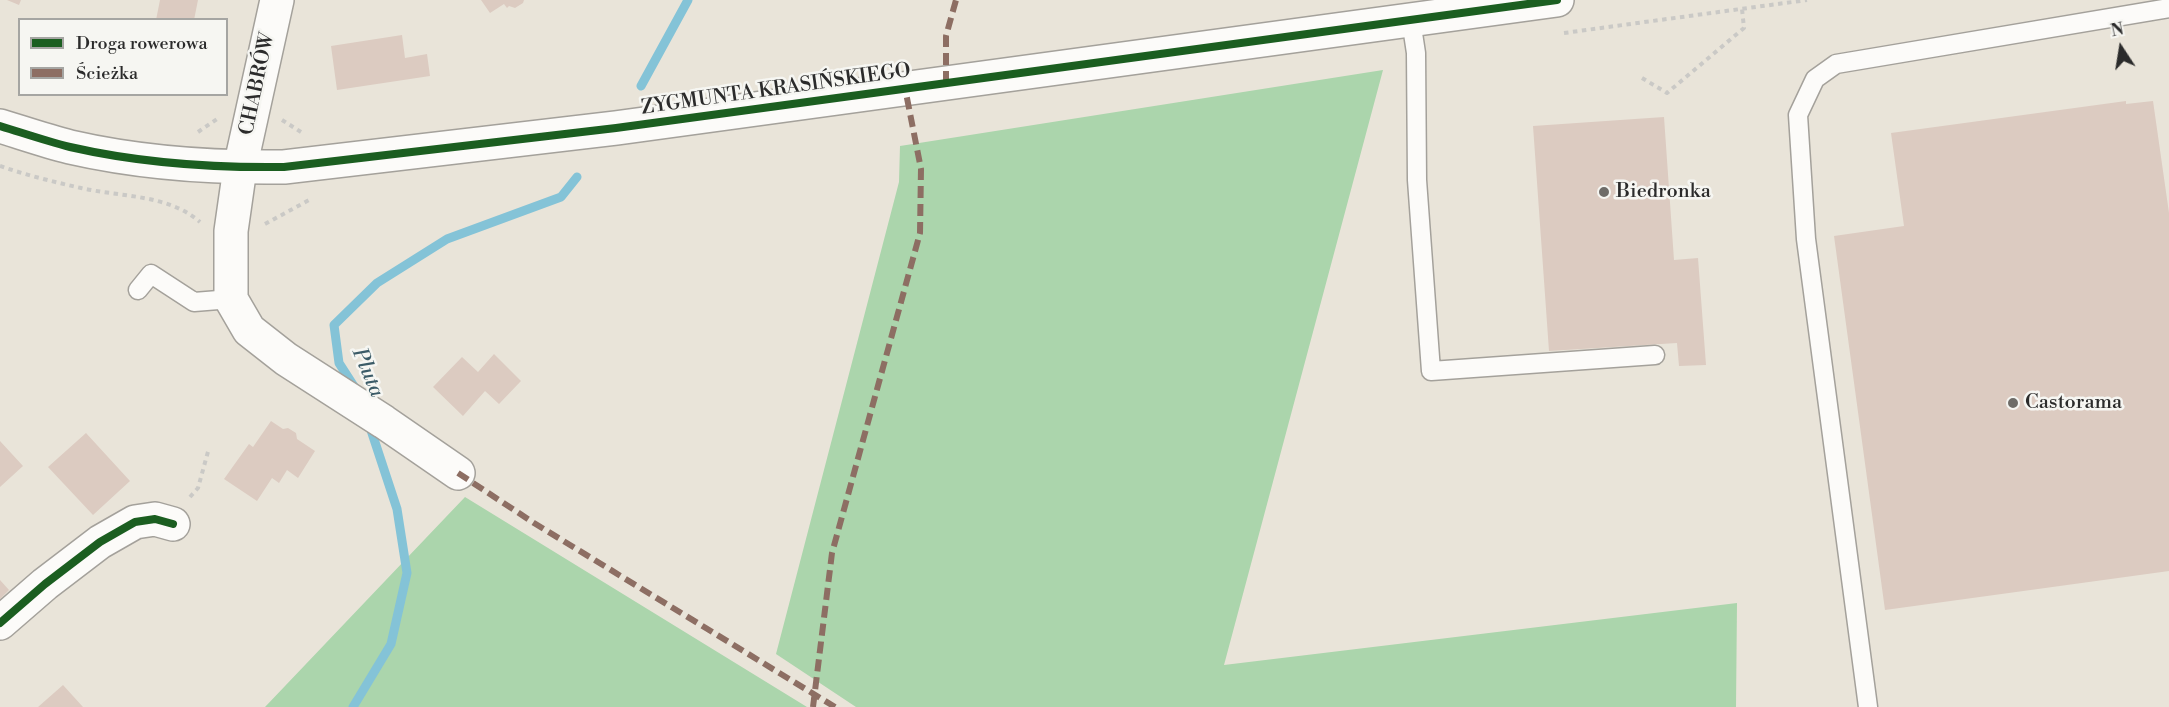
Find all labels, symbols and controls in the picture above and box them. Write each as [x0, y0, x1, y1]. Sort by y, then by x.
legend [18, 18, 228, 96]
north arrow [2091, 18, 2151, 78]
text: N [2109, 19, 2126, 41]
street label: CHABRÓW [235, 31, 281, 137]
text: Droga rowerowa [76, 32, 208, 55]
street label: ZYGMUNTA KRASIŃSKIEGO [640, 59, 912, 121]
text: Ścieżka [76, 62, 138, 85]
place label: Biedronka [1616, 180, 1711, 204]
marker: Biedronka [1597, 185, 1611, 199]
water label: Pluta [345, 345, 389, 401]
place label: Castorama [2025, 391, 2122, 415]
marker: Castorama [2006, 396, 2020, 410]

